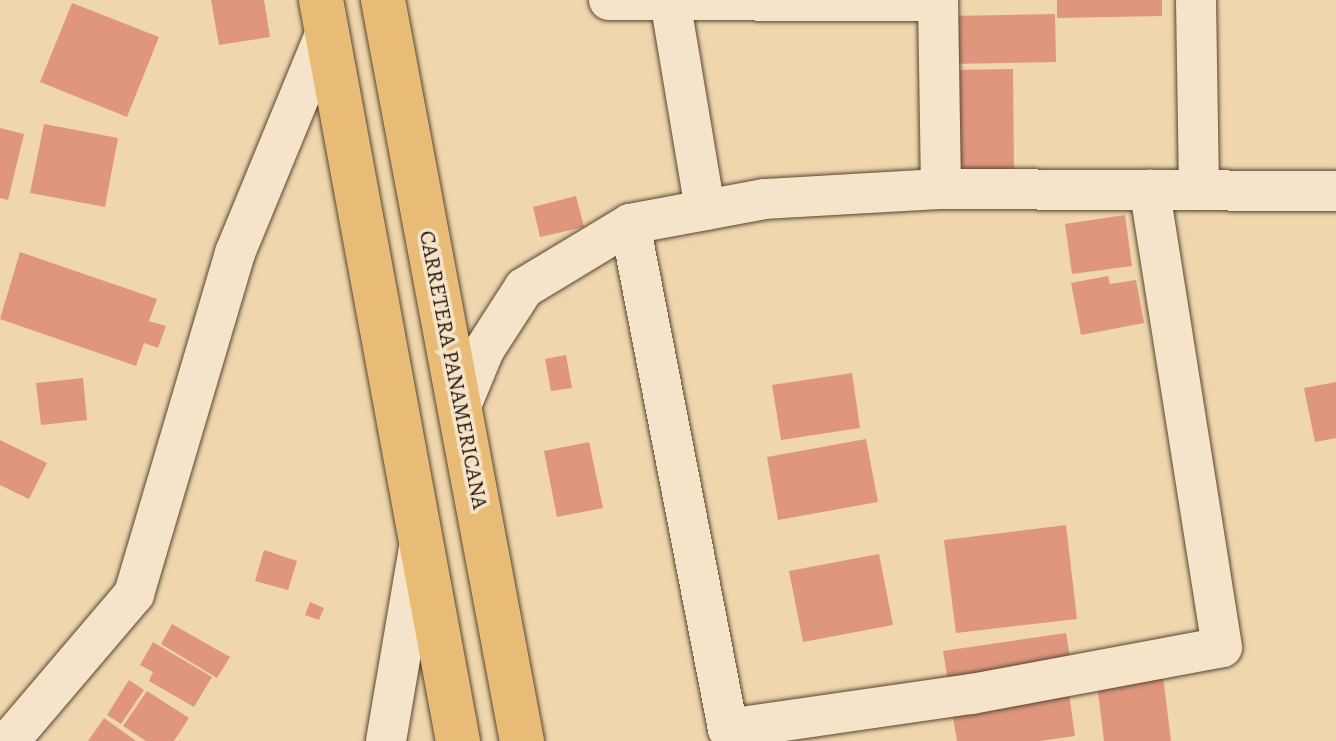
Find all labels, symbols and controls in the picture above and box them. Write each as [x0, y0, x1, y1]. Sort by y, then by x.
street label: CARRETERA PANAMERICANA [413, 229, 493, 511]

